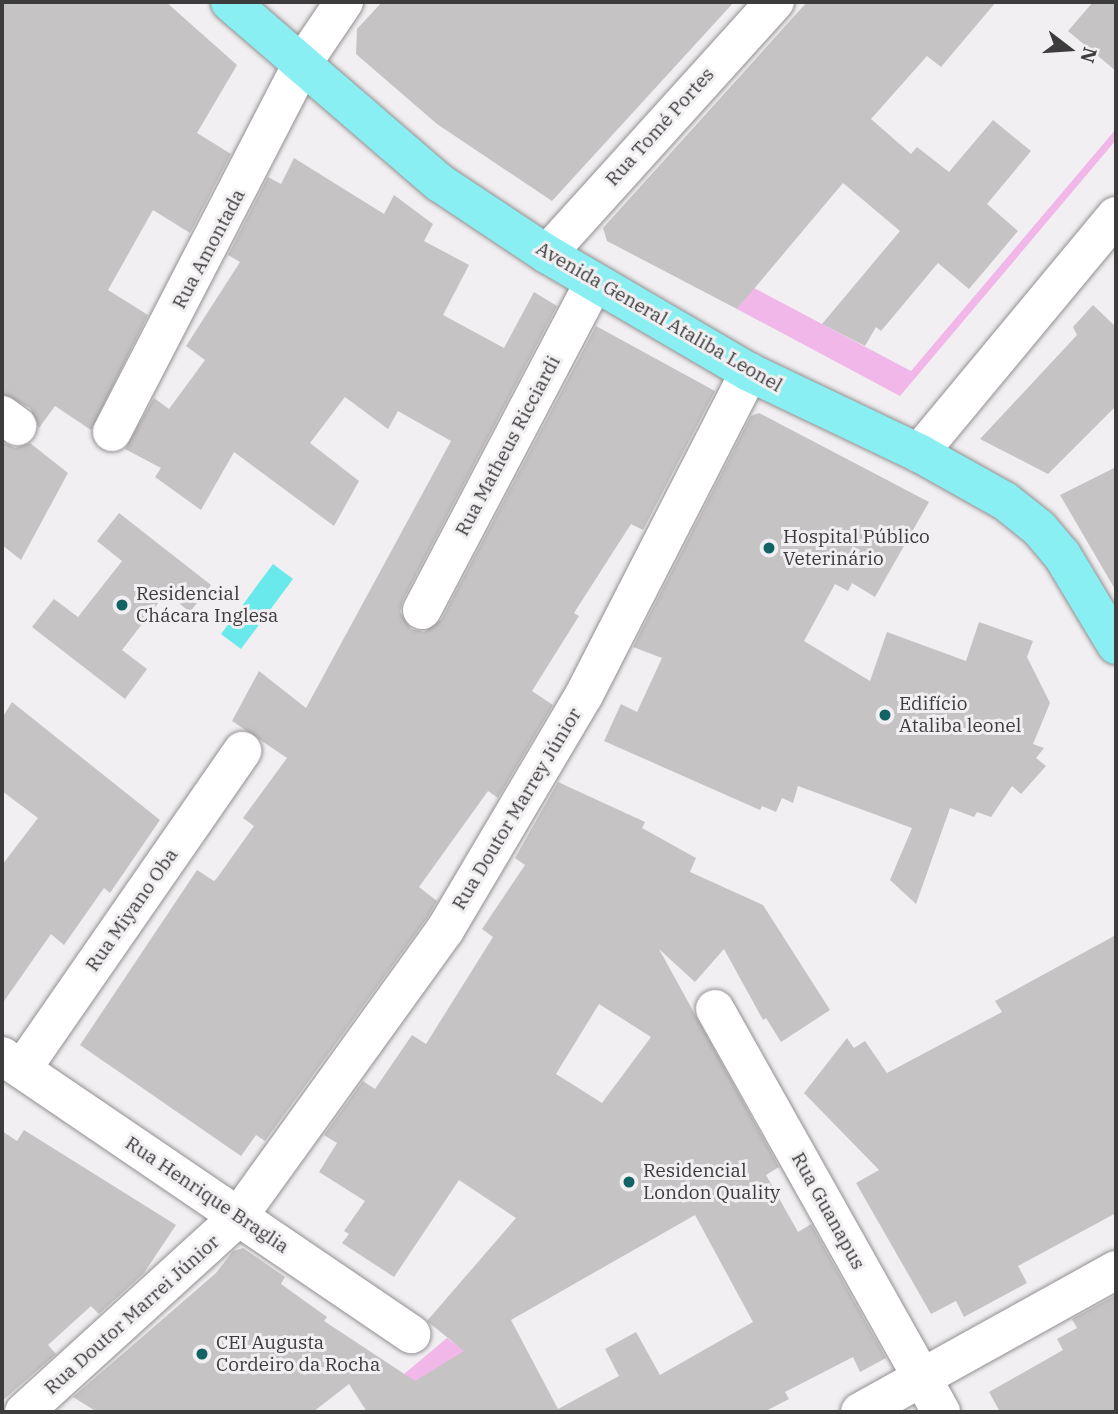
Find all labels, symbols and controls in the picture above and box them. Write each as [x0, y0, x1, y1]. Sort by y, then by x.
north arrow [1034, 14, 1104, 84]
text: N [1075, 44, 1103, 66]
street label: Rua Tomé Portes [601, 63, 719, 191]
street label: Rua Amontada [168, 185, 250, 313]
street label: Avenida General Ataliba Leonel [532, 237, 786, 397]
street label: Rua Matheus Ricciardi [451, 352, 565, 540]
place label: Hospital Público Veterinário [783, 526, 930, 570]
marker: Hospital Público Veterinário [761, 540, 777, 556]
place label: Residencial Chácara Inglesa [136, 583, 278, 627]
marker: Residencial Chácara Inglesa [114, 597, 130, 613]
place label: Edifício Ataliba leonel [899, 693, 1021, 737]
street label: Rua Doutor Marrey Júnior [448, 704, 586, 914]
marker: Edifício Ataliba leonel [877, 707, 893, 723]
street label: Rua Miyano Oba [81, 844, 183, 976]
street label: Rua Henrique Braglia [121, 1132, 293, 1258]
street label: Rua Guanapus [786, 1149, 870, 1273]
place label: Residencial London Quality [643, 1160, 780, 1204]
marker: Residencial London Quality [621, 1174, 637, 1190]
street label: Rua Doutor Marrei Júnior [40, 1230, 224, 1400]
place label: CEI Augusta Cordeiro da Rocha [216, 1332, 380, 1376]
marker: CEI Augusta Cordeiro da Rocha [194, 1346, 210, 1362]

